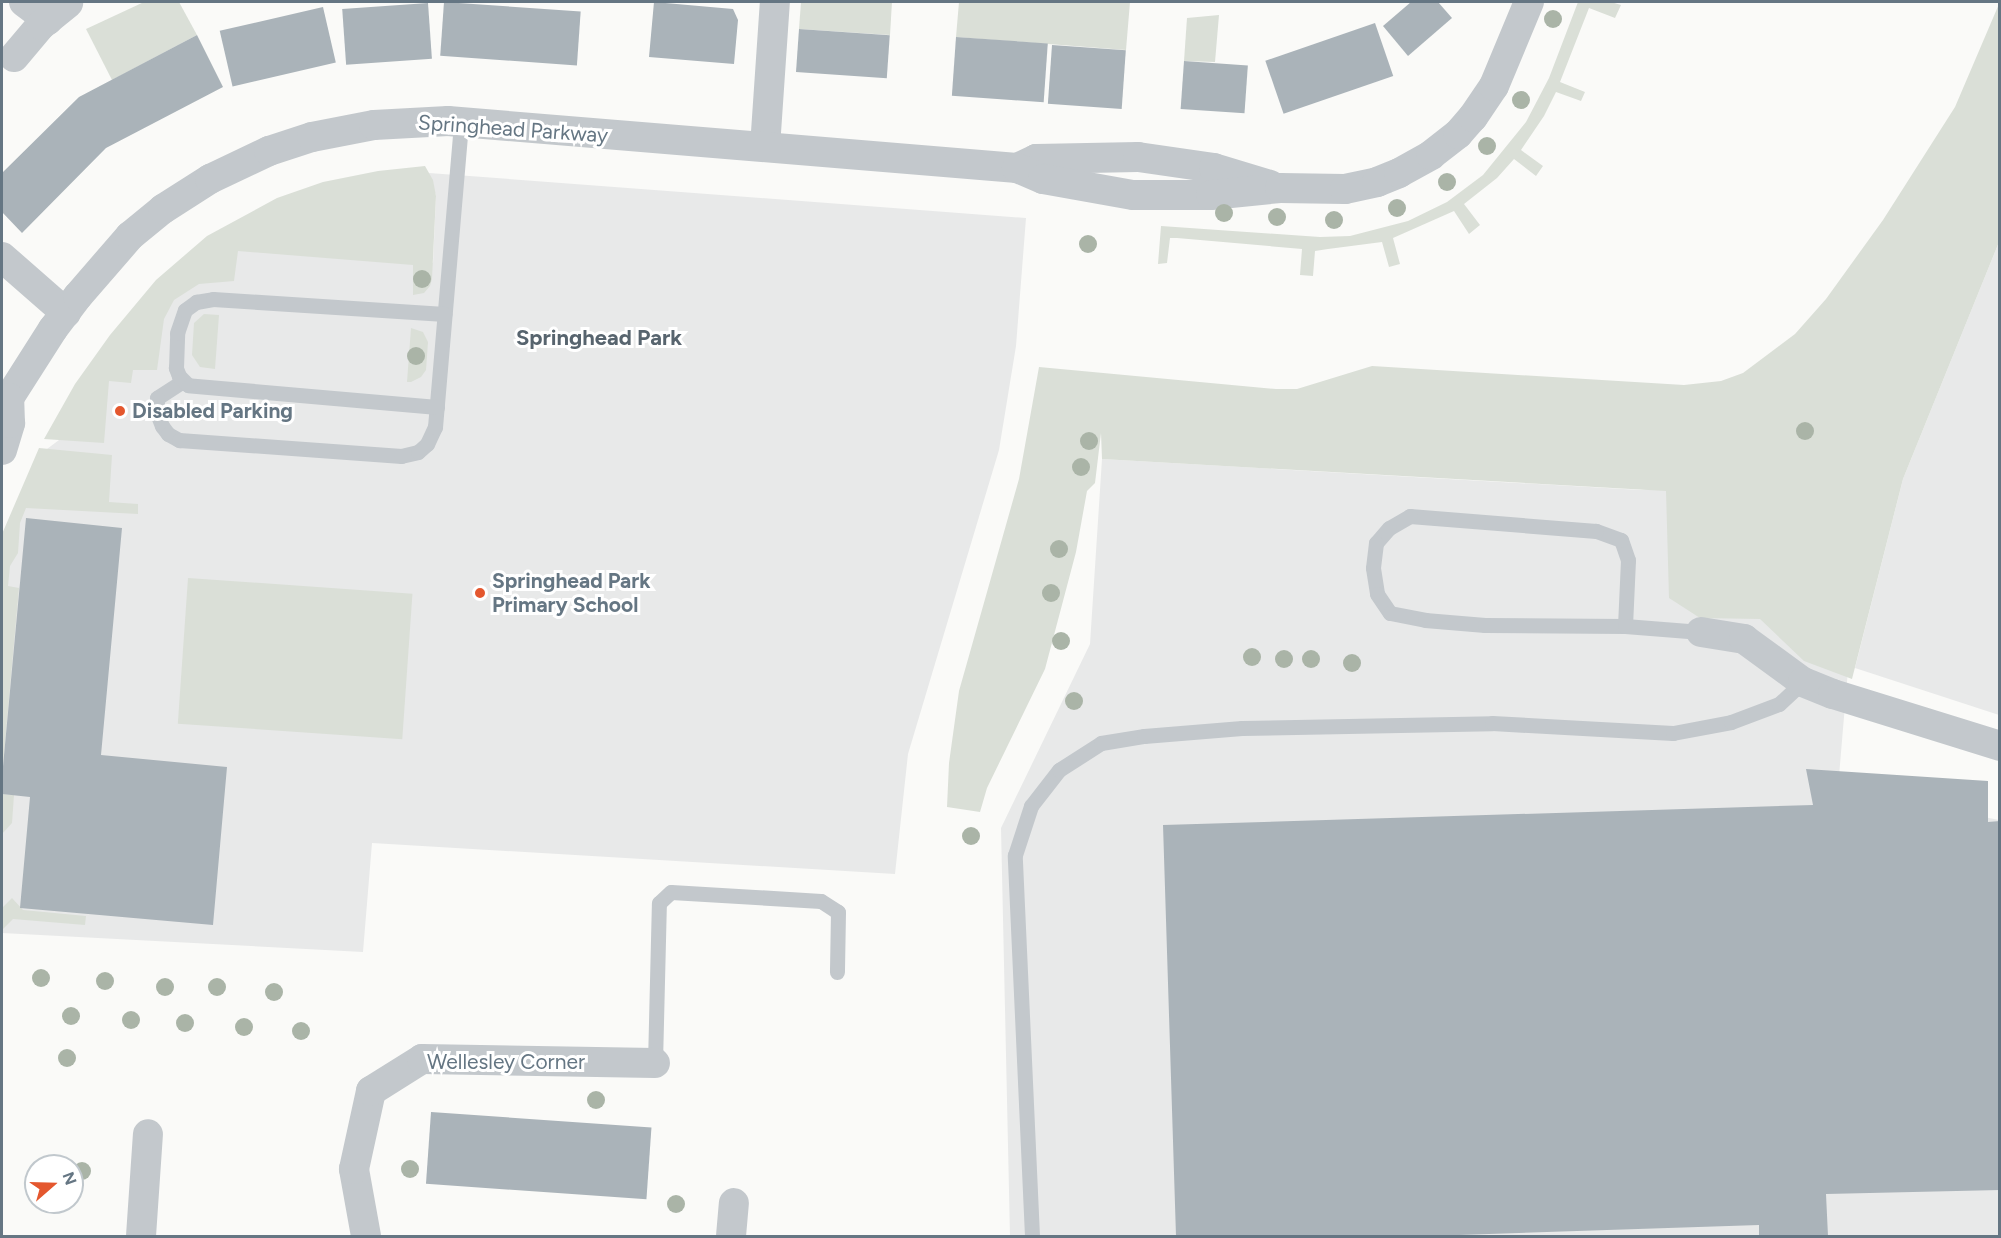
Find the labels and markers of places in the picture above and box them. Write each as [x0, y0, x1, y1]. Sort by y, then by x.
place label: Disabled Parking [132, 398, 293, 424]
marker: Disabled Parking [113, 404, 127, 418]
place label: Springhead Park Primary School [492, 568, 651, 618]
marker: Springhead Park Primary School [473, 586, 487, 600]

